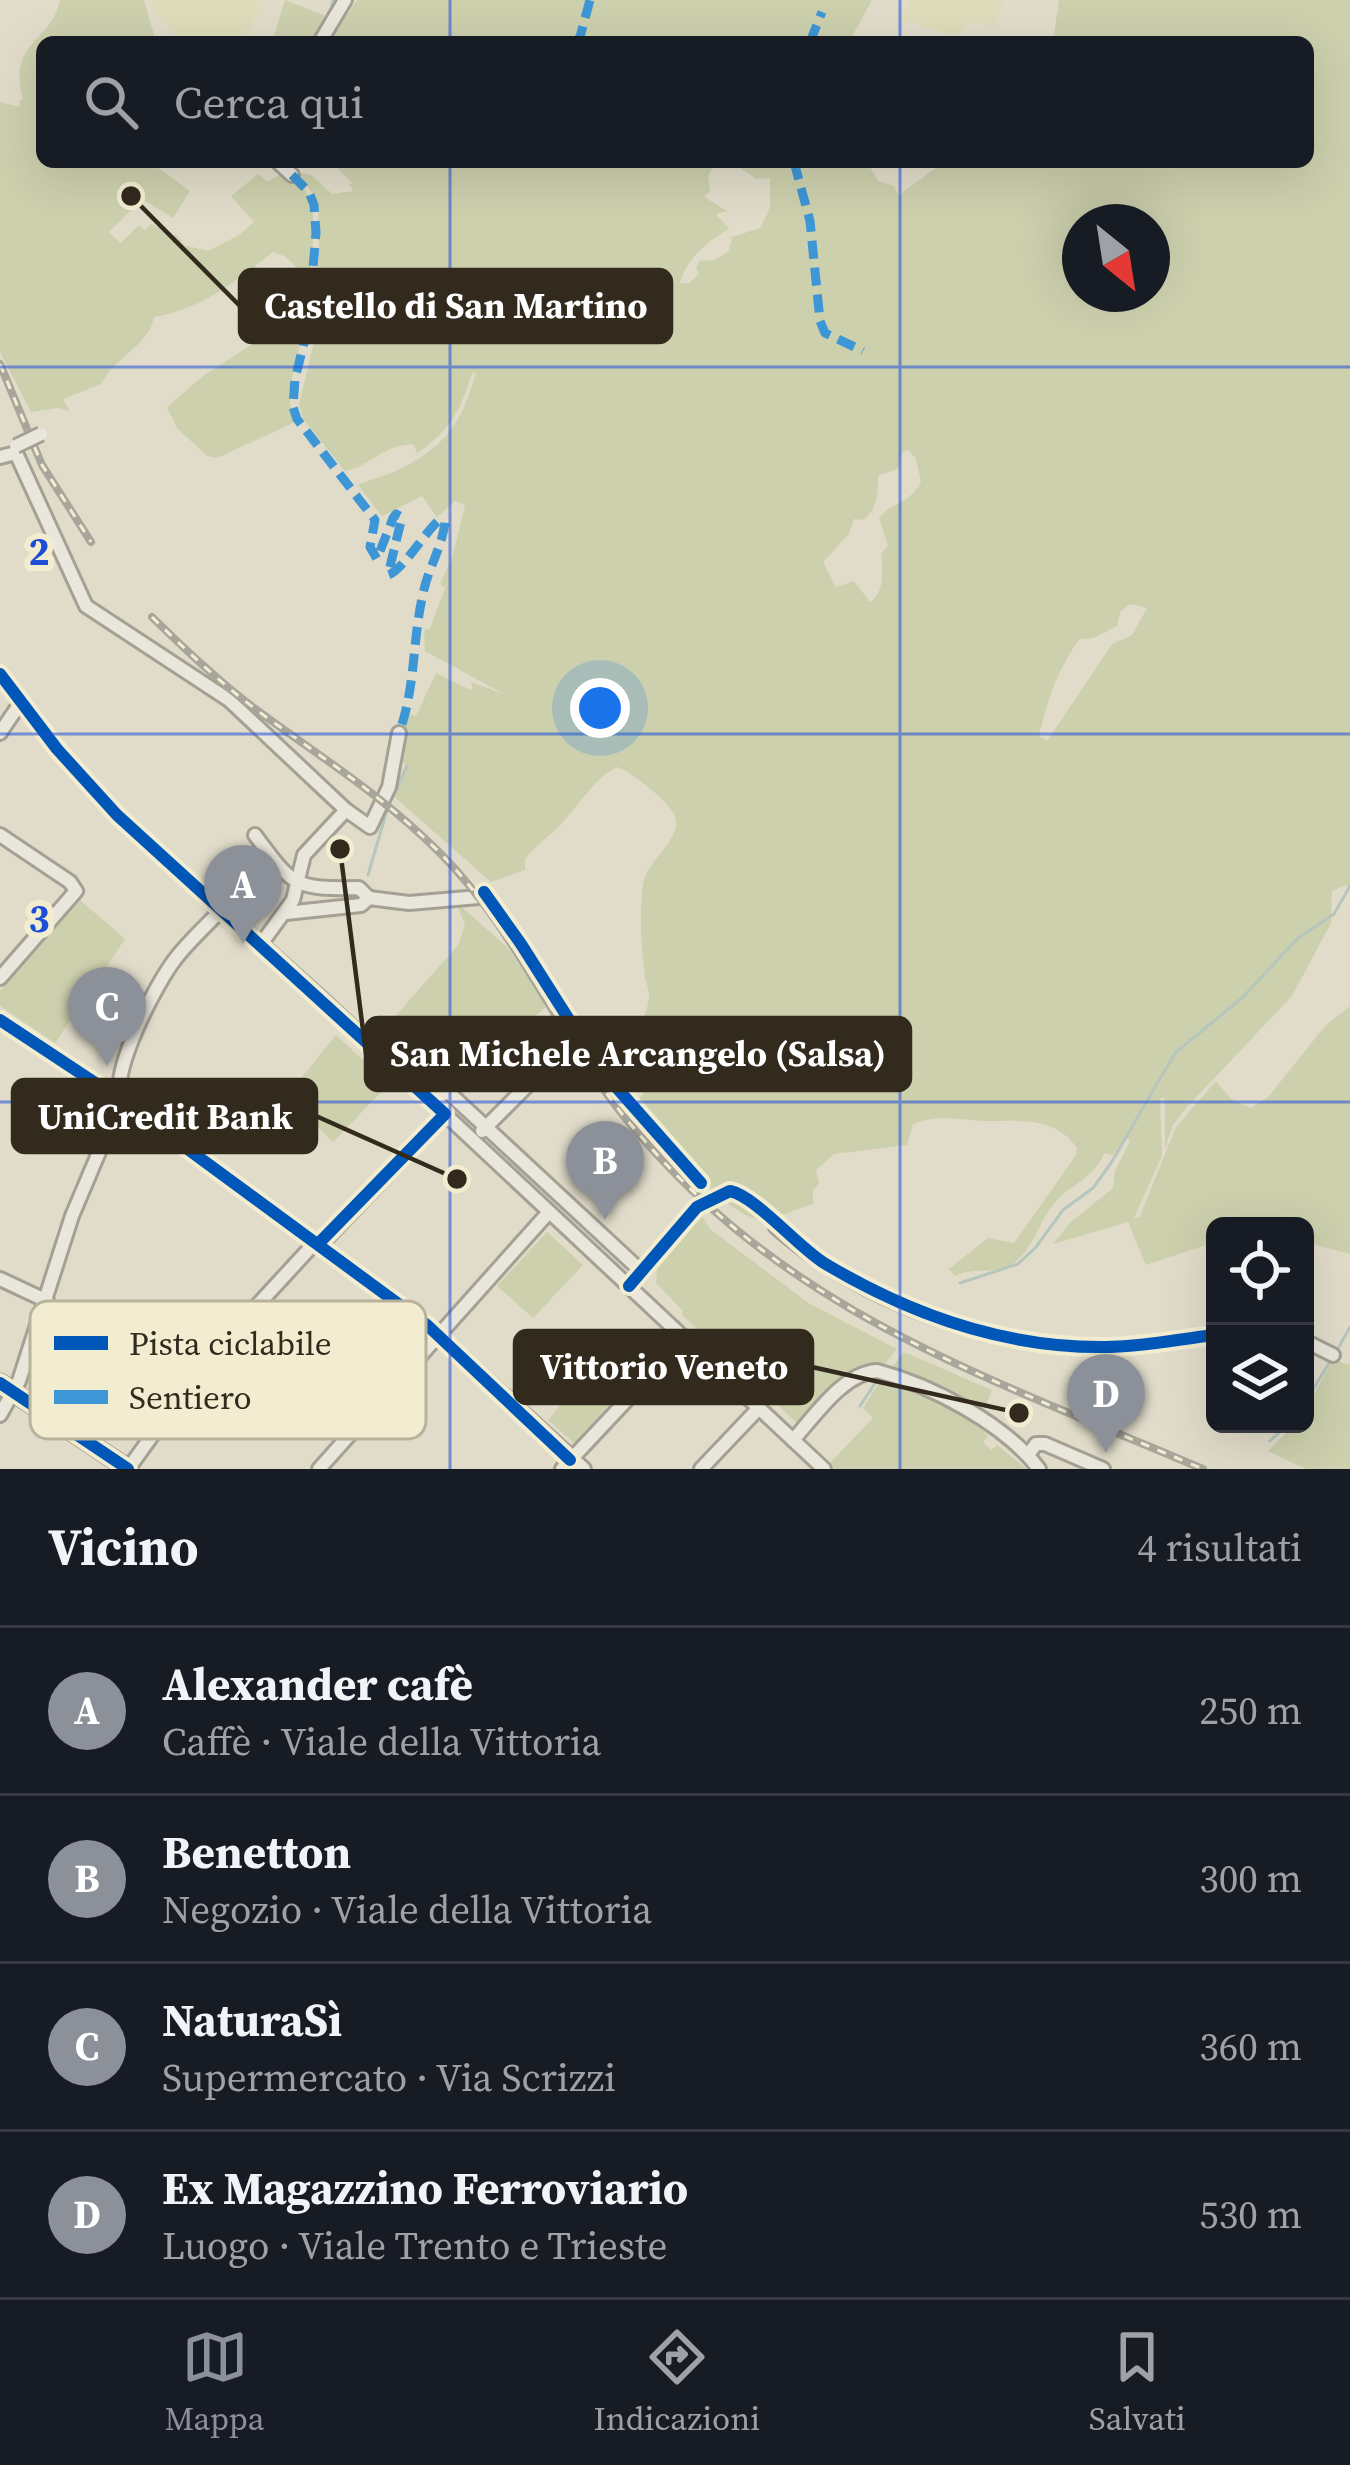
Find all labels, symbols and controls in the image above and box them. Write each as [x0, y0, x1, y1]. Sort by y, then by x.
search box [36, 36, 1314, 168]
icon: search [78, 69, 144, 135]
text: Cerca qui [174, 71, 364, 133]
north arrow [1062, 204, 1170, 312]
callout: Castello di San Martino [240, 270, 671, 342]
text: Castello di San Martino [264, 281, 648, 330]
text: 2 [28, 525, 50, 578]
your location [570, 678, 630, 738]
pin: A [204, 845, 282, 944]
text: 3 [28, 892, 50, 945]
pin: C [68, 967, 146, 1066]
callout: San Michele Arcangelo (Salsa) [366, 1018, 910, 1090]
text: San Michele Arcangelo (Salsa) [390, 1029, 886, 1078]
callout: UniCredit Bank [13, 1080, 316, 1152]
text: UniCredit Bank [37, 1092, 293, 1141]
pin: B [566, 1121, 644, 1220]
map controls [1206, 1217, 1314, 1433]
button: locate [1206, 1217, 1314, 1325]
legend [30, 1301, 426, 1439]
text: Pista ciclabile [129, 1321, 332, 1366]
button: layers [1206, 1325, 1314, 1433]
callout: Vittorio Veneto [515, 1331, 812, 1403]
text: Vittorio Veneto [540, 1342, 788, 1391]
pin: D [1067, 1354, 1145, 1453]
text: Sentiero [129, 1375, 252, 1420]
text: Vicino [48, 1512, 198, 1582]
text: 4 risultati [1137, 1521, 1302, 1574]
text: Alexander cafè [162, 1653, 473, 1715]
text: A [74, 1684, 100, 1737]
text: 250 m [1199, 1684, 1302, 1737]
text: Caffè · Viale della Vittoria [162, 1715, 601, 1768]
text: Benetton [162, 1821, 351, 1883]
text: B [74, 1852, 100, 1905]
text: 300 m [1199, 1852, 1302, 1905]
text: Negozio · Viale della Vittoria [162, 1883, 652, 1936]
text: NaturaSì [162, 1989, 342, 2051]
text: C [75, 2020, 99, 2073]
text: 360 m [1199, 2020, 1302, 2073]
text: Supermercato · Via Scrizzi [162, 2051, 616, 2104]
text: Ex Magazzino Ferroviario [162, 2157, 688, 2219]
text: D [73, 2188, 101, 2241]
text: 530 m [1199, 2188, 1302, 2241]
text: Luogo · Viale Trento e Trieste [162, 2219, 667, 2272]
tab: Mappa [164, 2324, 265, 2441]
tab: Indicazioni [593, 2324, 760, 2441]
tab: Salvati [1089, 2324, 1186, 2441]

